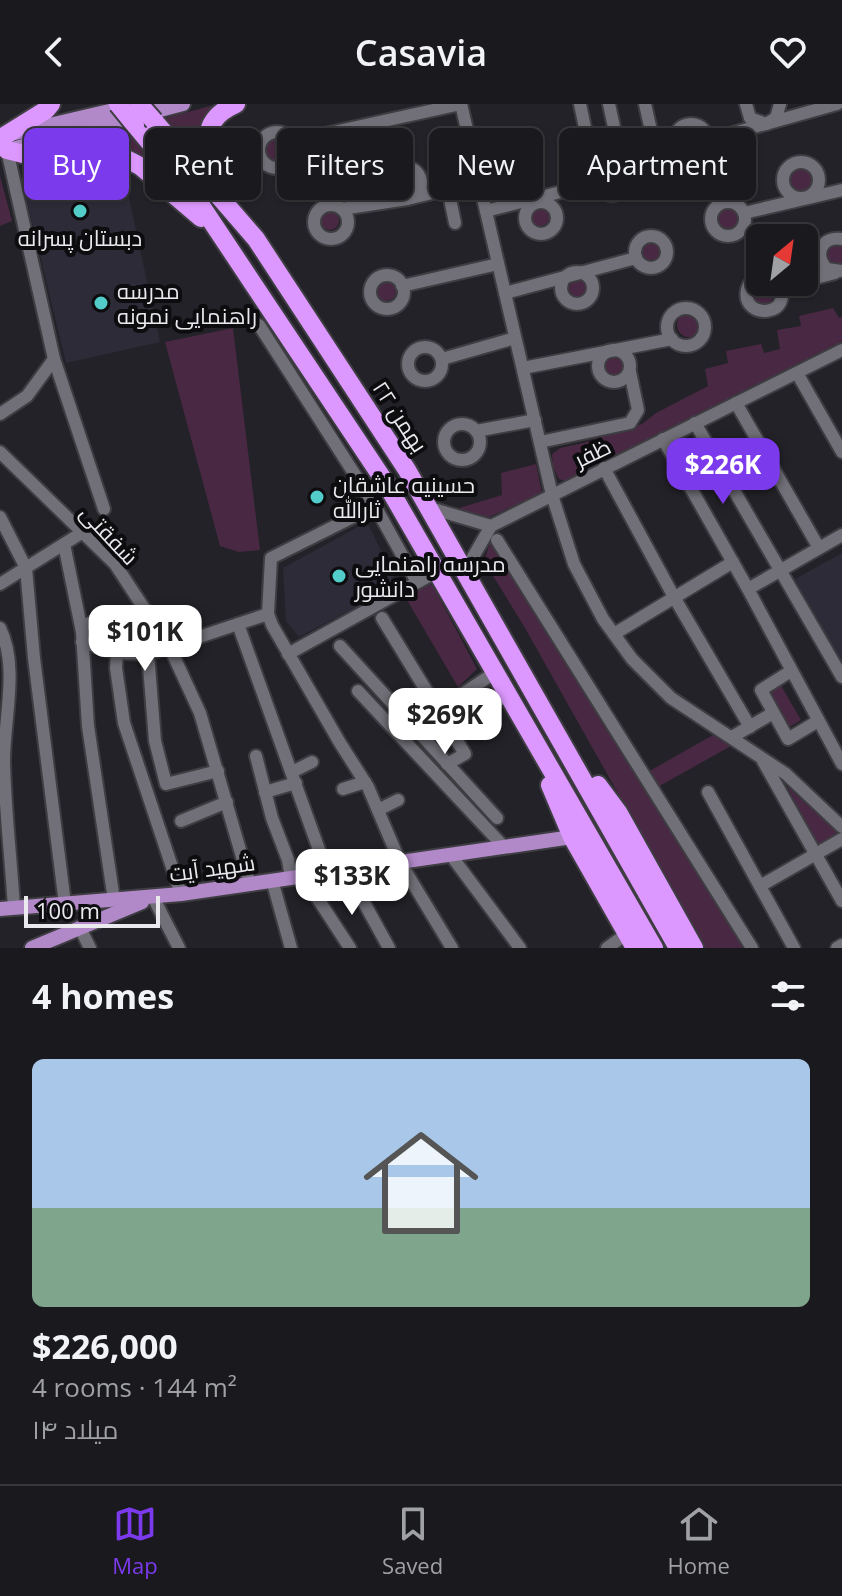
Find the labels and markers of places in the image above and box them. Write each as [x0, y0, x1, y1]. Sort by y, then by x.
marker: دبستان پسرانه [71, 202, 89, 220]
place label: دبستان پسرانه [18, 222, 142, 253]
place label: مدرسه راهنمایی نمونه [117, 275, 257, 330]
marker: مدرسه راهنمایی نمونه [92, 294, 110, 312]
pin: $226K [667, 438, 779, 506]
place label: حسینیه عاشقان ثارالله [333, 469, 475, 524]
marker: حسینیه عاشقان ثارالله [308, 488, 326, 506]
place label: مدرسه راهنمایی دانشور [353, 548, 506, 603]
marker: مدرسه راهنمایی دانشور [330, 567, 348, 585]
pin: $101K [89, 605, 201, 673]
pin: $269K [389, 688, 501, 756]
pin: $133K [296, 849, 408, 917]

